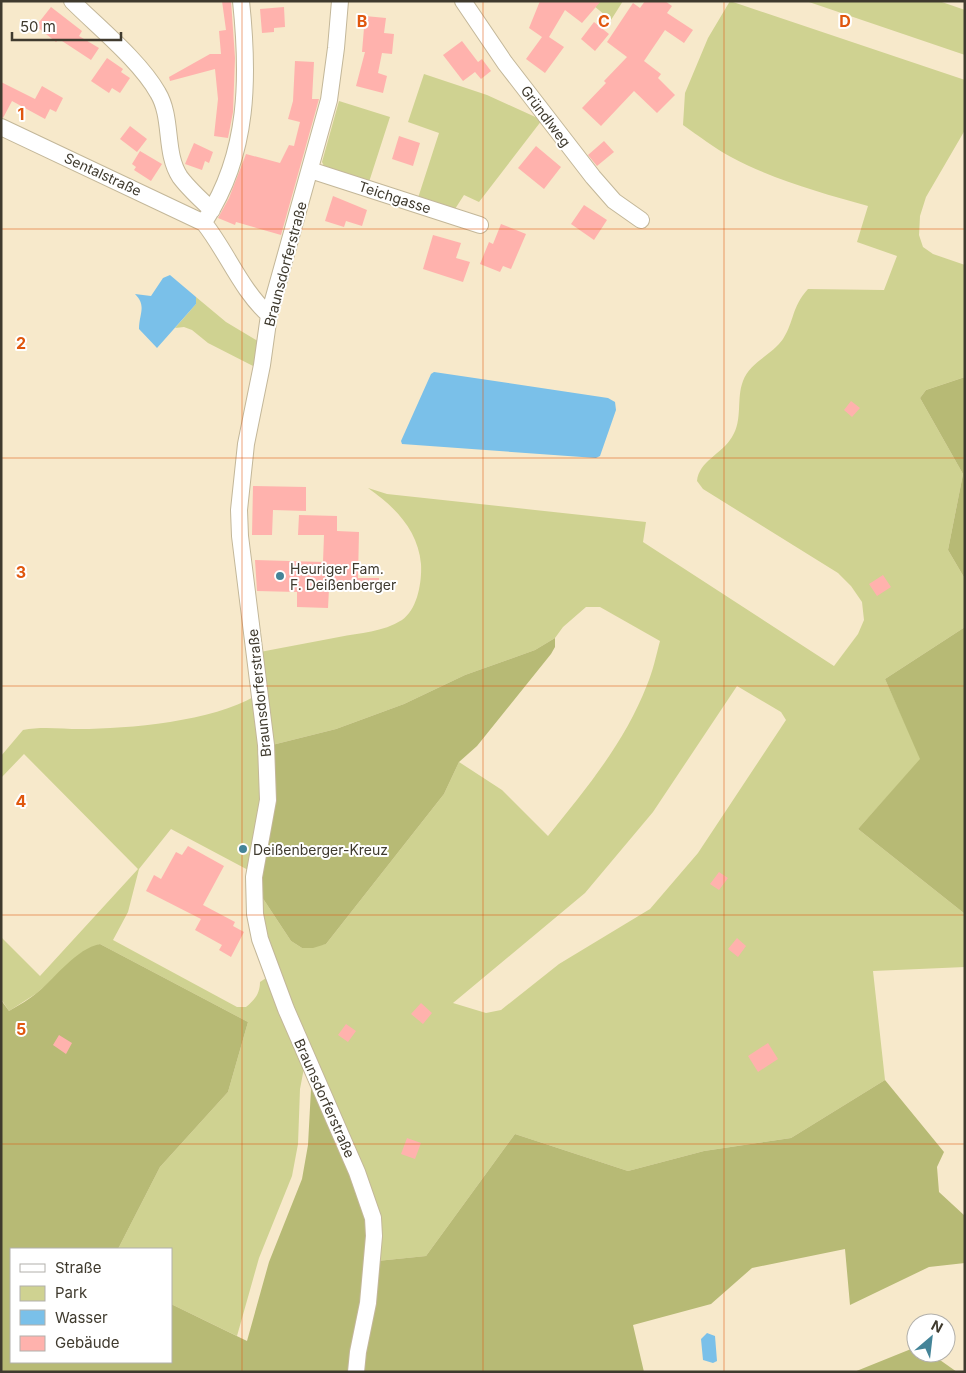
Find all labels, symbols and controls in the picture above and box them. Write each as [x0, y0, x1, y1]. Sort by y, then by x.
scale bar [12, 10, 121, 42]
text: B [357, 11, 367, 31]
text: C [598, 11, 610, 31]
text: D [839, 11, 851, 31]
text: 50 m [20, 17, 56, 36]
street label: Gründlweg [517, 82, 575, 150]
text: 1 [18, 104, 24, 124]
street label: Sentalstraße [62, 149, 144, 199]
street label: Teichgasse [357, 177, 433, 217]
street label: Braunsdorferstraße [260, 200, 310, 328]
text: 2 [16, 333, 26, 353]
place label: Heuriger Fam. F. Deißenberger [290, 560, 396, 593]
text: 3 [16, 562, 26, 582]
marker: Heuriger Fam. F. Deißenberger [274, 570, 286, 582]
street label: Braunsdorferstraße [244, 628, 274, 758]
text: 4 [16, 791, 27, 811]
place label: Deißenberger-Kreuz [253, 841, 388, 858]
marker: Deißenberger-Kreuz [237, 843, 249, 855]
text: 5 [16, 1019, 26, 1039]
street label: Braunsdorferstraße [291, 1036, 359, 1160]
legend [10, 1248, 172, 1363]
text: Straße [55, 1258, 102, 1277]
text: Park [55, 1283, 88, 1302]
text: Wasser [55, 1308, 108, 1327]
north arrow [906, 1313, 956, 1363]
text: N [929, 1316, 946, 1336]
text: Gebäude [55, 1333, 120, 1352]

